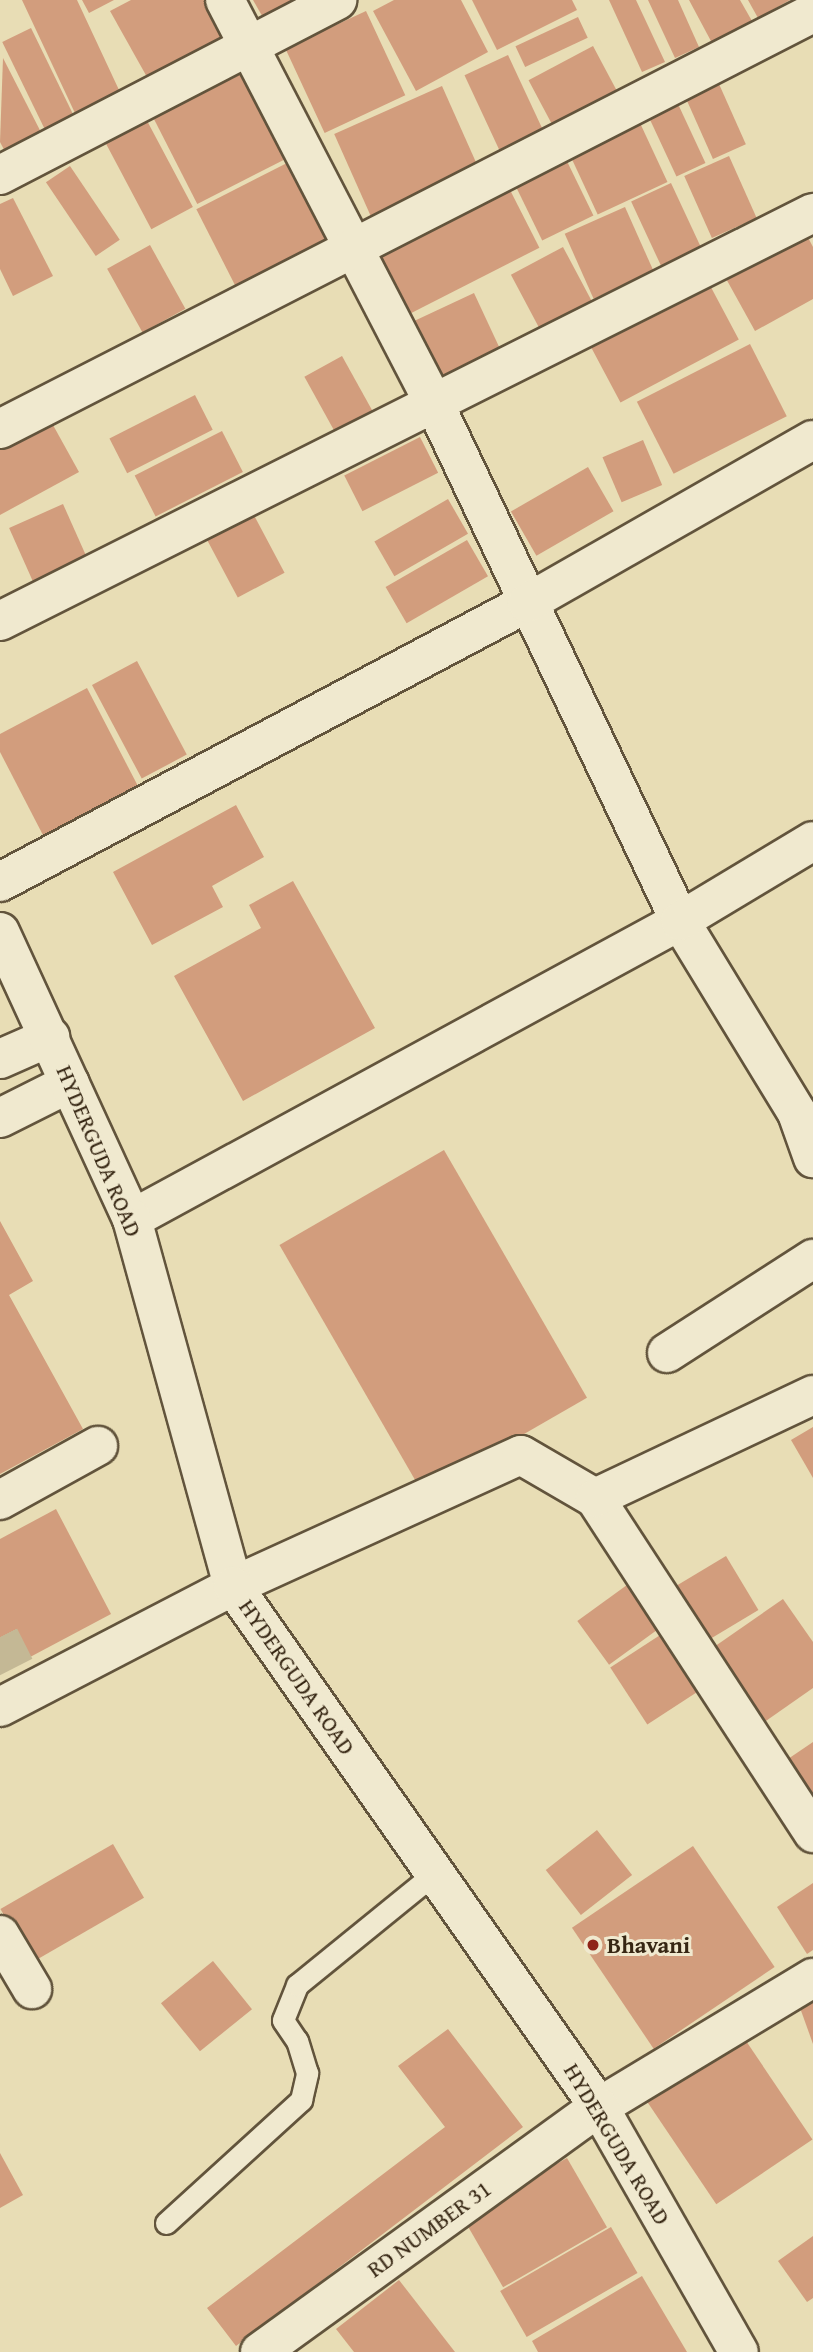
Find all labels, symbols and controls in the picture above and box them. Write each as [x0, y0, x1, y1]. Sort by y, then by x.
street label: HYDERGUDA ROAD [50, 1061, 148, 1241]
street label: HYDERGUDA ROAD [233, 1594, 361, 1760]
place label: Bhavani [607, 1931, 690, 1959]
marker: Bhavani [585, 1937, 601, 1953]
street label: HYDERGUDA ROAD [558, 2058, 676, 2230]
street label: RD NUMBER 31 [362, 2175, 496, 2283]

